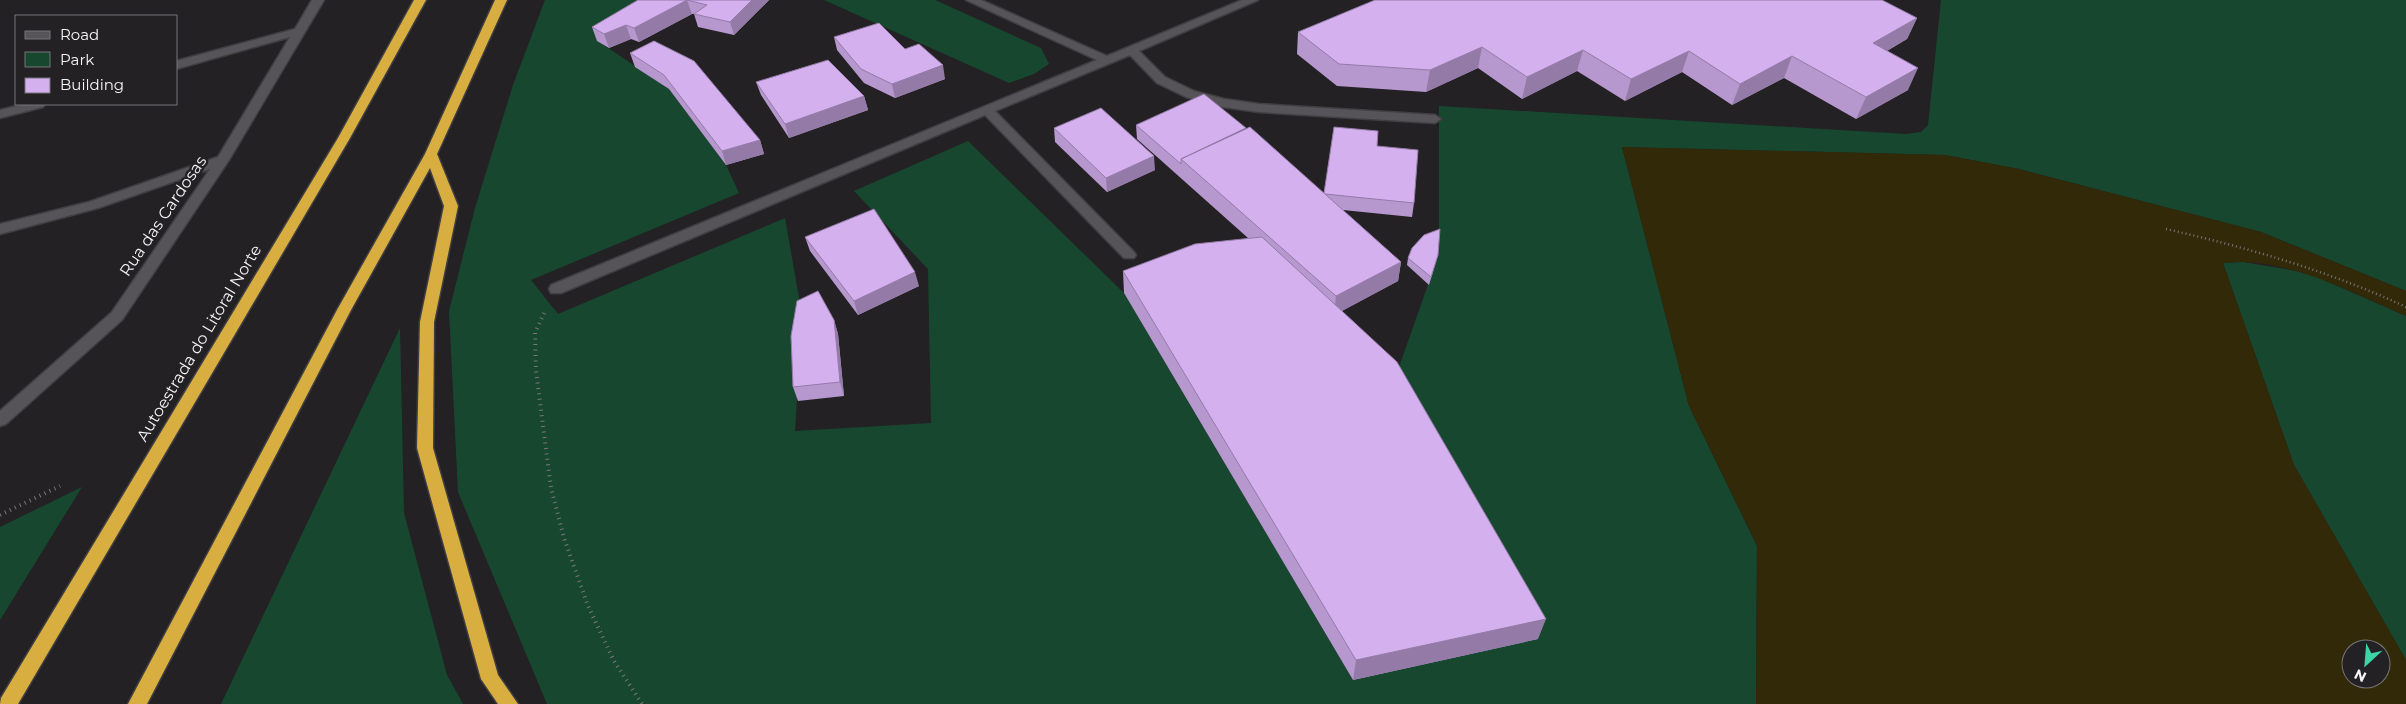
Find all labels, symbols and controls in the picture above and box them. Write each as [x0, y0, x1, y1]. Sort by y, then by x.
legend [15, 15, 178, 105]
text: Road [60, 25, 99, 44]
text: Park [60, 50, 94, 69]
text: Building [60, 75, 124, 94]
street label: Rua das Cardosas [116, 152, 210, 280]
street label: Autoestrada do Litoral Norte [133, 241, 265, 445]
north arrow [2341, 639, 2391, 689]
text: N [2351, 665, 2369, 686]

